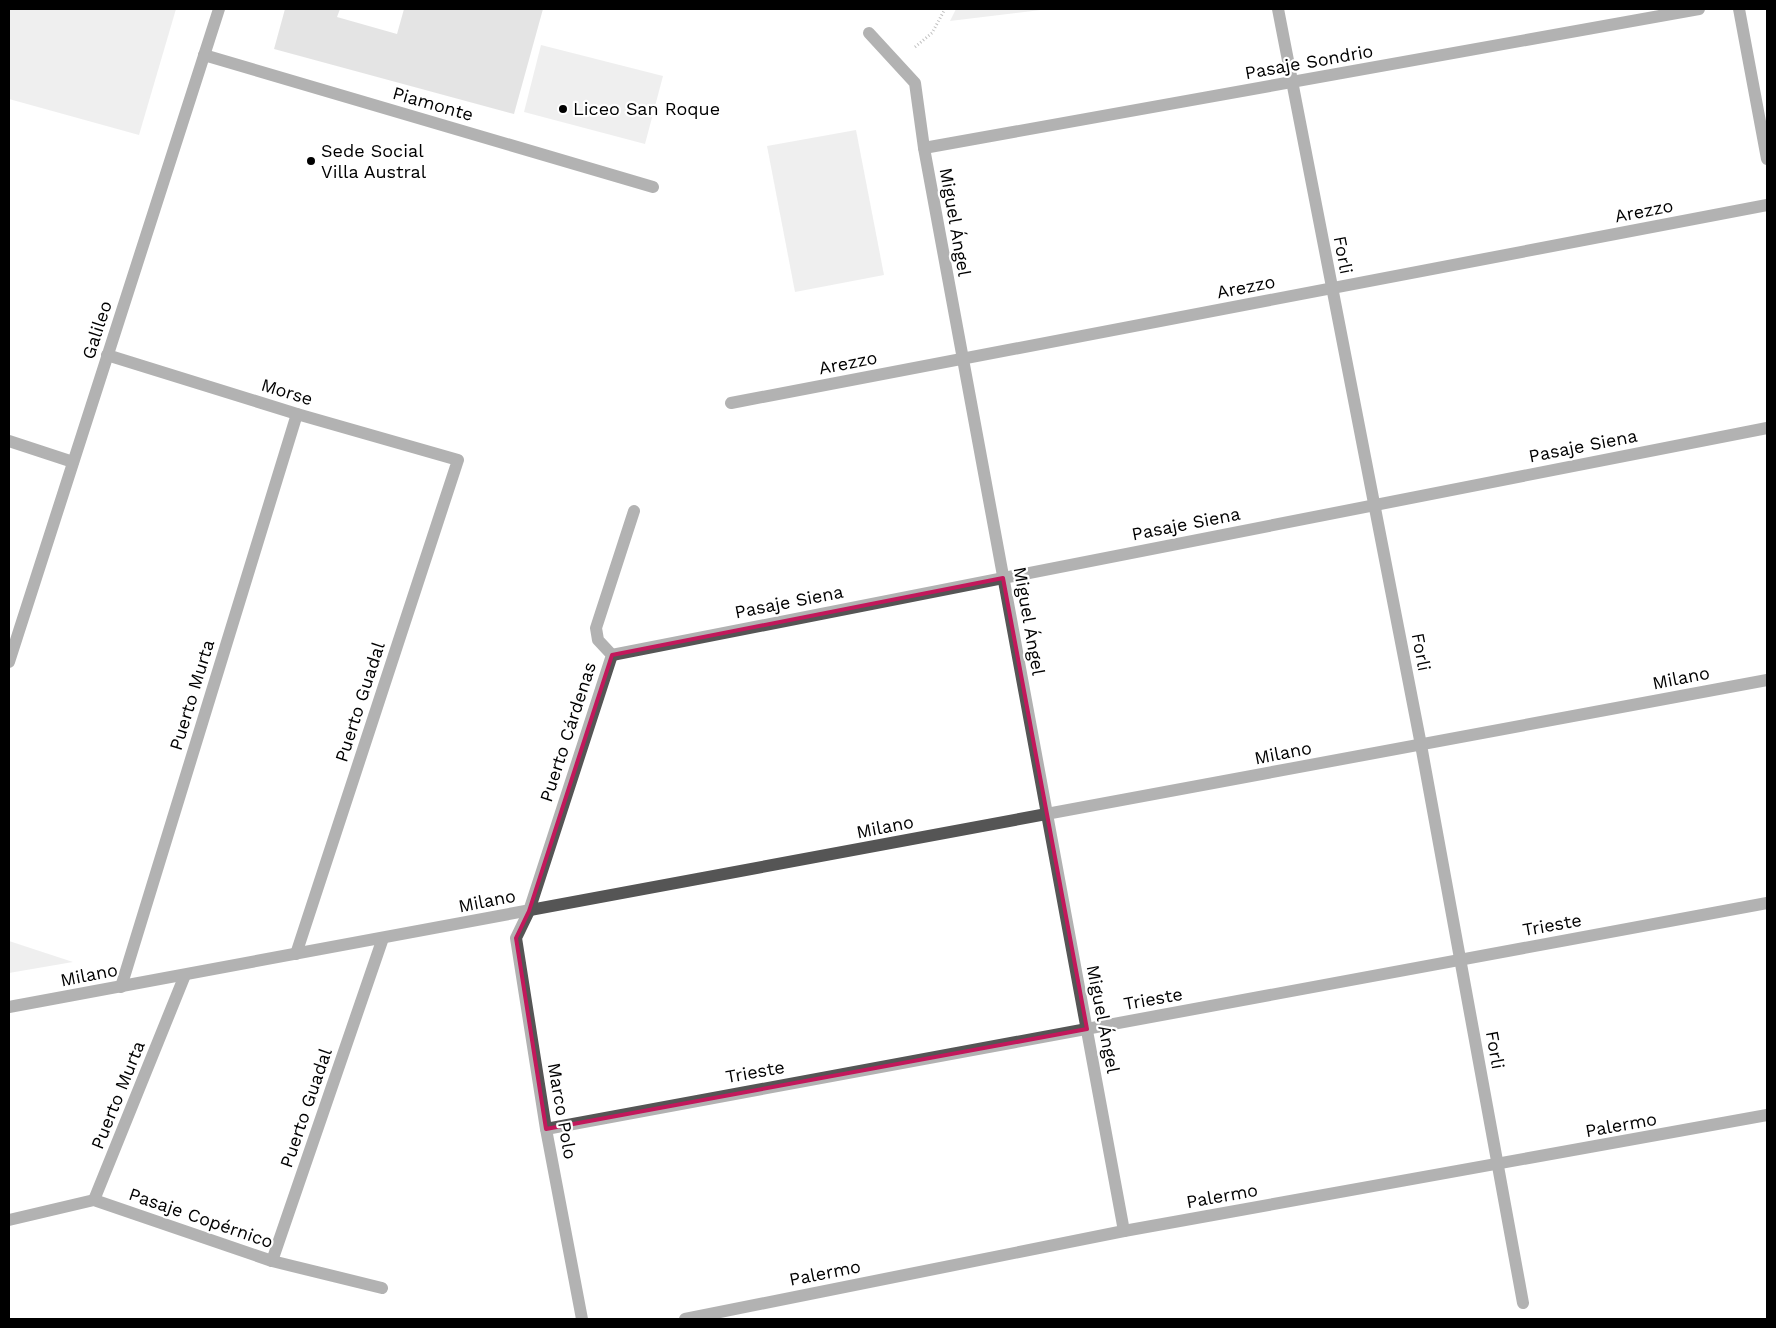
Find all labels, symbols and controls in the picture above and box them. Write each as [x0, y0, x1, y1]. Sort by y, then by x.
street label: Pasaje Sondrio [1243, 40, 1375, 83]
street label: Piamonte [390, 82, 476, 125]
place label: Liceo San Roque [573, 98, 720, 119]
marker: Liceo San Roque [557, 103, 569, 115]
place label: Sede Social Villa Austral [321, 140, 427, 182]
marker: Sede Social Villa Austral [305, 155, 317, 167]
street label: Miguel Ángel [936, 166, 975, 278]
street label: Arezzo [1613, 195, 1675, 226]
street label: Forli [1330, 234, 1357, 276]
street label: Arezzo [1215, 271, 1277, 302]
street label: Galileo [77, 298, 116, 362]
street label: Arezzo [817, 347, 879, 378]
street label: Morse [259, 374, 315, 409]
street label: Pasaje Siena [1527, 425, 1639, 466]
street label: Pasaje Siena [1130, 503, 1242, 544]
street label: Miguel Ángel [1010, 565, 1049, 677]
street label: Pasaje Siena [733, 581, 845, 622]
street label: Forli [1408, 631, 1435, 673]
street label: Puerto Murta [165, 637, 218, 753]
street label: Puerto Guadal [330, 639, 389, 765]
street label: Puerto Cárdenas [535, 659, 600, 804]
street label: Milano [1651, 662, 1711, 693]
street label: Milano [1253, 737, 1313, 768]
street label: Milano [855, 811, 915, 842]
street label: Milano [457, 885, 517, 916]
street label: Trieste [1521, 909, 1583, 940]
street label: Milano [59, 959, 119, 990]
street label: Miguel Ángel [1083, 963, 1124, 1075]
street label: Trieste [1122, 983, 1184, 1014]
street label: Forli [1482, 1029, 1509, 1071]
street label: Puerto Murta [86, 1038, 149, 1152]
street label: Puerto Guadal [275, 1045, 336, 1170]
street label: Trieste [724, 1056, 786, 1087]
street label: Marco Polo [544, 1061, 581, 1161]
street label: Palermo [1583, 1108, 1658, 1141]
street label: Palermo [1184, 1179, 1259, 1212]
street label: Pasaje Copérnico [126, 1183, 276, 1252]
street label: Palermo [787, 1255, 862, 1290]

